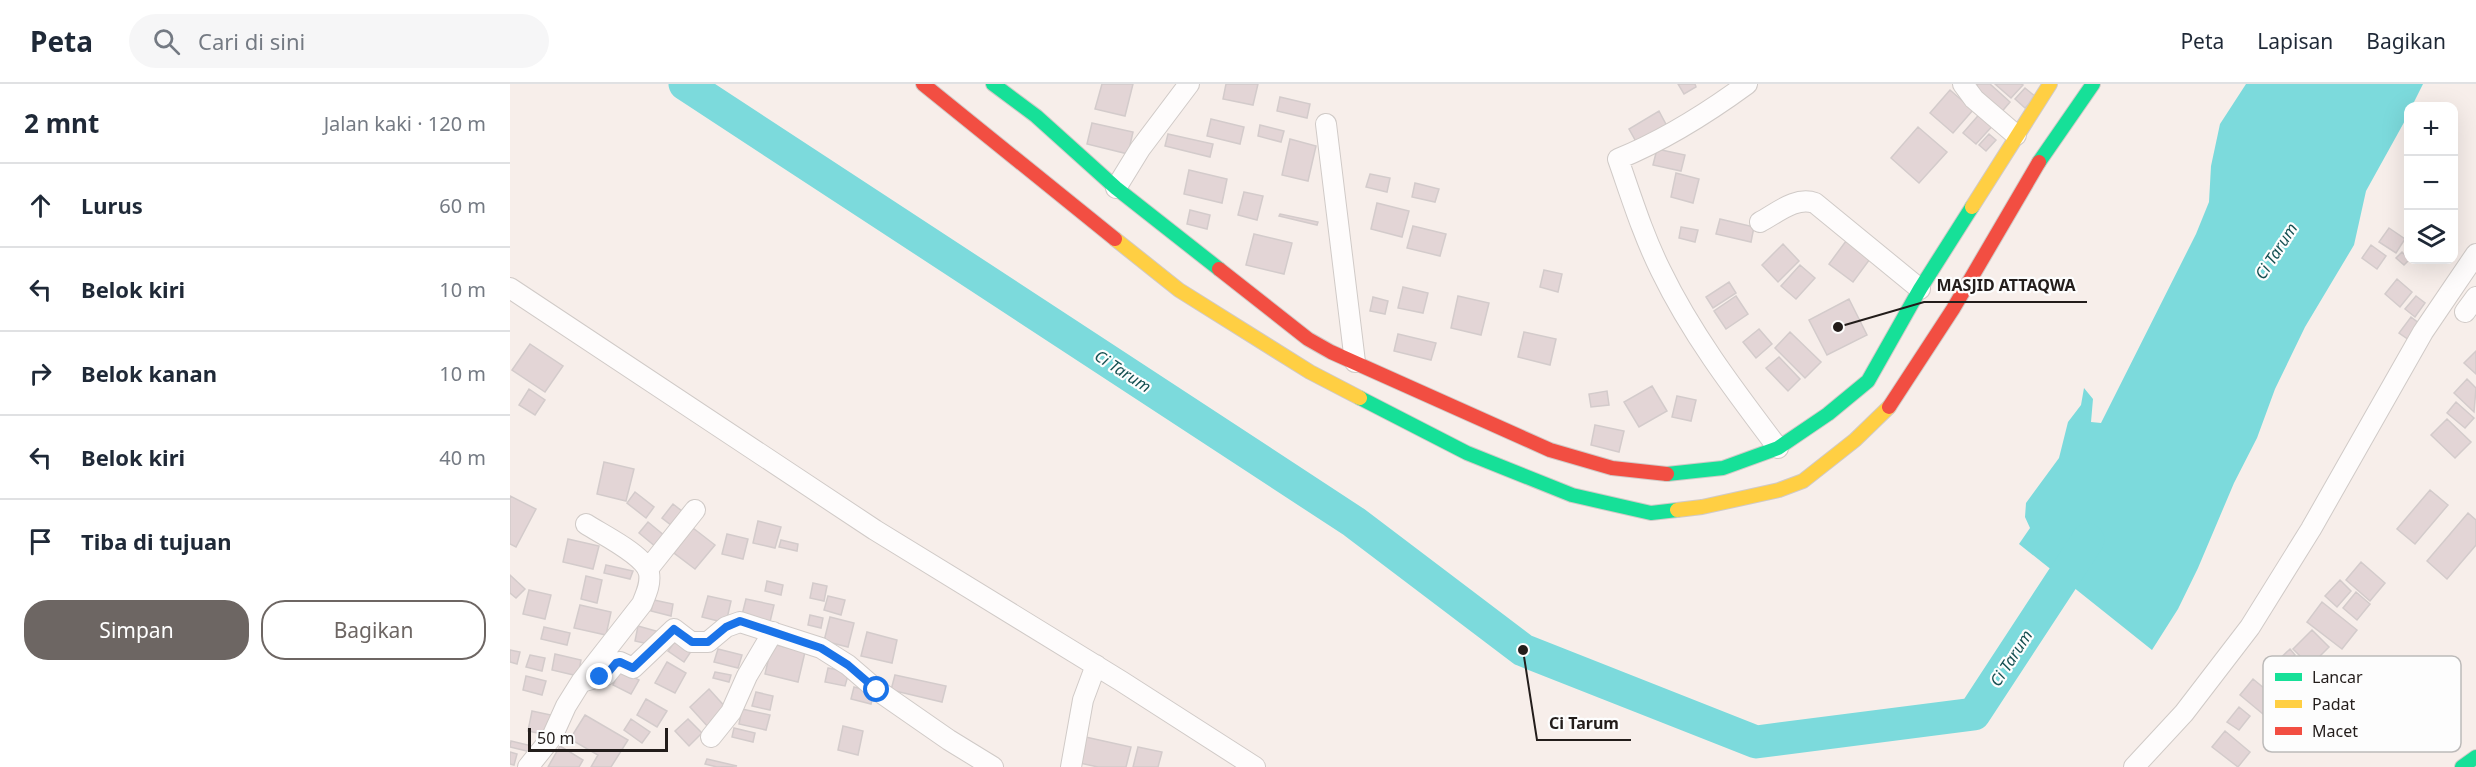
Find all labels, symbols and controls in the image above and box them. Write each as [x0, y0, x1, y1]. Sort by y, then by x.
search box [129, 14, 549, 68]
text: Peta [30, 22, 93, 60]
icon: search [150, 25, 183, 58]
text: Cari di sini [198, 26, 305, 56]
text: Peta [2180, 27, 2224, 55]
text: Lapisan [2257, 27, 2333, 55]
text: Bagikan [2366, 27, 2446, 55]
map controls [2404, 102, 2458, 264]
button: + [2404, 102, 2458, 156]
text: 2 mnt [24, 105, 99, 141]
text: Jalan kaki · 120 m [324, 110, 486, 137]
button: − [2404, 156, 2458, 210]
icon: ahead [24, 189, 57, 222]
text: Lurus [81, 190, 143, 220]
text: 60 m [439, 192, 486, 219]
button: layers [2404, 210, 2458, 264]
water label: Ci Tarum [2250, 219, 2302, 283]
callout: MASJID ATTAQWA [1924, 268, 2087, 302]
icon: left [24, 273, 57, 306]
text: Belok kiri [81, 274, 185, 304]
text: MASJID ATTAQWA [1936, 274, 2076, 296]
text: 10 m [439, 276, 486, 303]
water label: Ci Tarum [1091, 345, 1155, 397]
icon: right [24, 357, 57, 390]
text: Belok kanan [81, 358, 217, 388]
text: 10 m [439, 360, 486, 387]
icon: left [24, 441, 57, 474]
text: Belok kiri [81, 442, 185, 472]
text: 40 m [439, 444, 486, 471]
icon: arrive [24, 525, 57, 558]
text: Tiba di tujuan [81, 526, 231, 556]
button: Simpan [24, 600, 249, 660]
button: Bagikan [261, 600, 486, 660]
water label: Ci Tarum [1985, 626, 2037, 690]
legend [2263, 656, 2461, 752]
route end [586, 663, 612, 689]
text: Lancar [2312, 666, 2363, 688]
route start [863, 676, 889, 702]
text: Padat [2312, 693, 2355, 715]
callout: Ci Tarum [1537, 706, 1631, 740]
text: Ci Tarum [1549, 712, 1619, 734]
text: Macet [2312, 720, 2358, 742]
scale bar [528, 725, 668, 752]
text: 50 m [537, 727, 574, 749]

